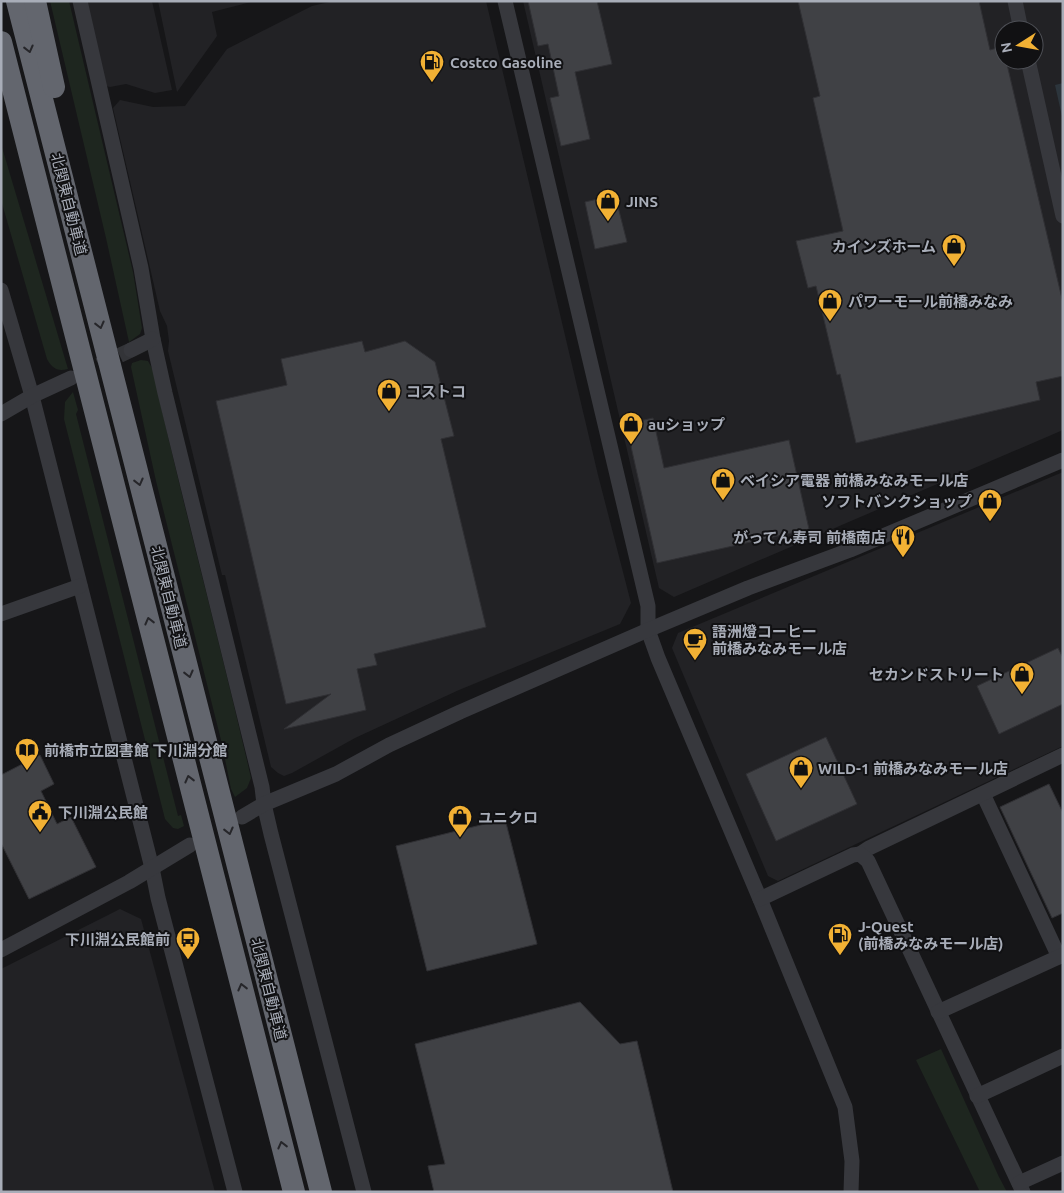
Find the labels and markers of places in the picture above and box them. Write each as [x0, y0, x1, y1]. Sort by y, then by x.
fuel station icon: Costco Gasoline [419, 49, 445, 83]
place label: Costco Gasoline [450, 54, 562, 71]
shop icon: JINS [595, 188, 621, 222]
place label: JINS [626, 193, 658, 210]
shop icon: カインズホーム [941, 233, 967, 267]
place label: カインズホーム [832, 238, 936, 255]
shop icon: パワーモール前橋みなみ [817, 288, 843, 322]
place label: パワーモール前橋みなみ [848, 293, 1013, 310]
shop icon: コストコ [376, 378, 402, 412]
place label: コストコ [406, 383, 466, 400]
shop icon: auショップ [618, 411, 644, 445]
place label: auショップ [648, 416, 725, 433]
shop icon: ベイシア電器 前橋みなみモール店 [710, 467, 736, 501]
place label: ベイシア電器 前橋みなみモール店 [740, 472, 969, 489]
shop icon: ソフトバンクショップ [977, 488, 1003, 522]
place label: ソフトバンクショップ [821, 493, 972, 510]
restaurant icon: がってん寿司 前橋南店 [890, 524, 916, 558]
place label: がってん寿司 前橋南店 [733, 529, 886, 546]
place label: 語洲燈コーヒー 前橋みなみモール店 [712, 623, 847, 657]
cafe icon: 語洲燈コーヒー 前橋みなみモール店 [682, 627, 708, 661]
shop icon: セカンドストリート [1009, 661, 1035, 695]
place label: セカンドストリート [869, 666, 1004, 683]
library icon: 前橋市立図書館 下川淵分館 [14, 737, 40, 771]
place label: 前橋市立図書館 下川淵分館 [44, 742, 228, 759]
shop icon: WILD-1 前橋みなみモール店 [788, 755, 814, 789]
place label: WILD-1 前橋みなみモール店 [818, 760, 1008, 777]
public building icon: 下川淵公民館 [27, 799, 53, 833]
place label: 下川淵公民館 [58, 804, 148, 821]
shop icon: ユニクロ [447, 804, 473, 838]
place label: ユニクロ [478, 809, 538, 826]
place label: J-Quest (前橋みなみモール店) [858, 918, 1003, 952]
fuel station icon: J-Quest (前橋みなみモール店) [827, 922, 853, 956]
bus stop icon: 下川淵公民館前 [175, 926, 201, 960]
place label: 下川淵公民館前 [65, 931, 170, 948]

